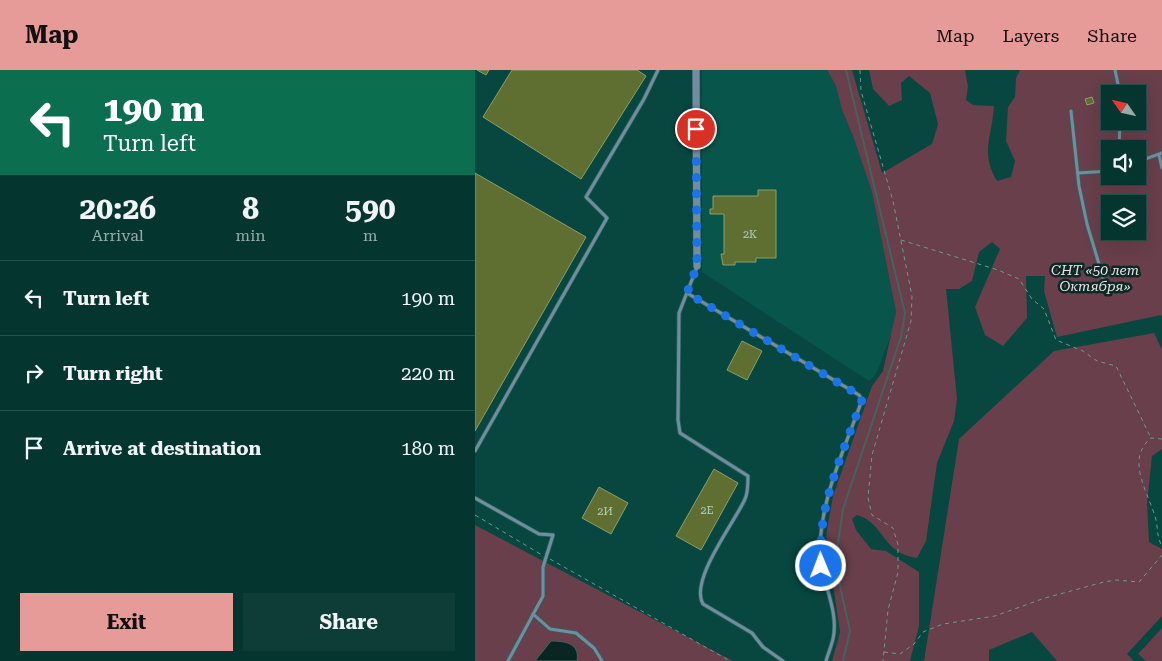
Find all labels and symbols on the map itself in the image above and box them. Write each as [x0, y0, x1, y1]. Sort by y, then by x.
north arrow [1101, 85, 1146, 130]
pin [675, 108, 717, 150]
house number: 2К [743, 228, 757, 241]
park label: СНТ «50 лет Октября» [1051, 262, 1139, 294]
house number: 2Е [700, 504, 714, 517]
house number: 2И [597, 505, 613, 518]
position arrow [794, 539, 846, 591]

